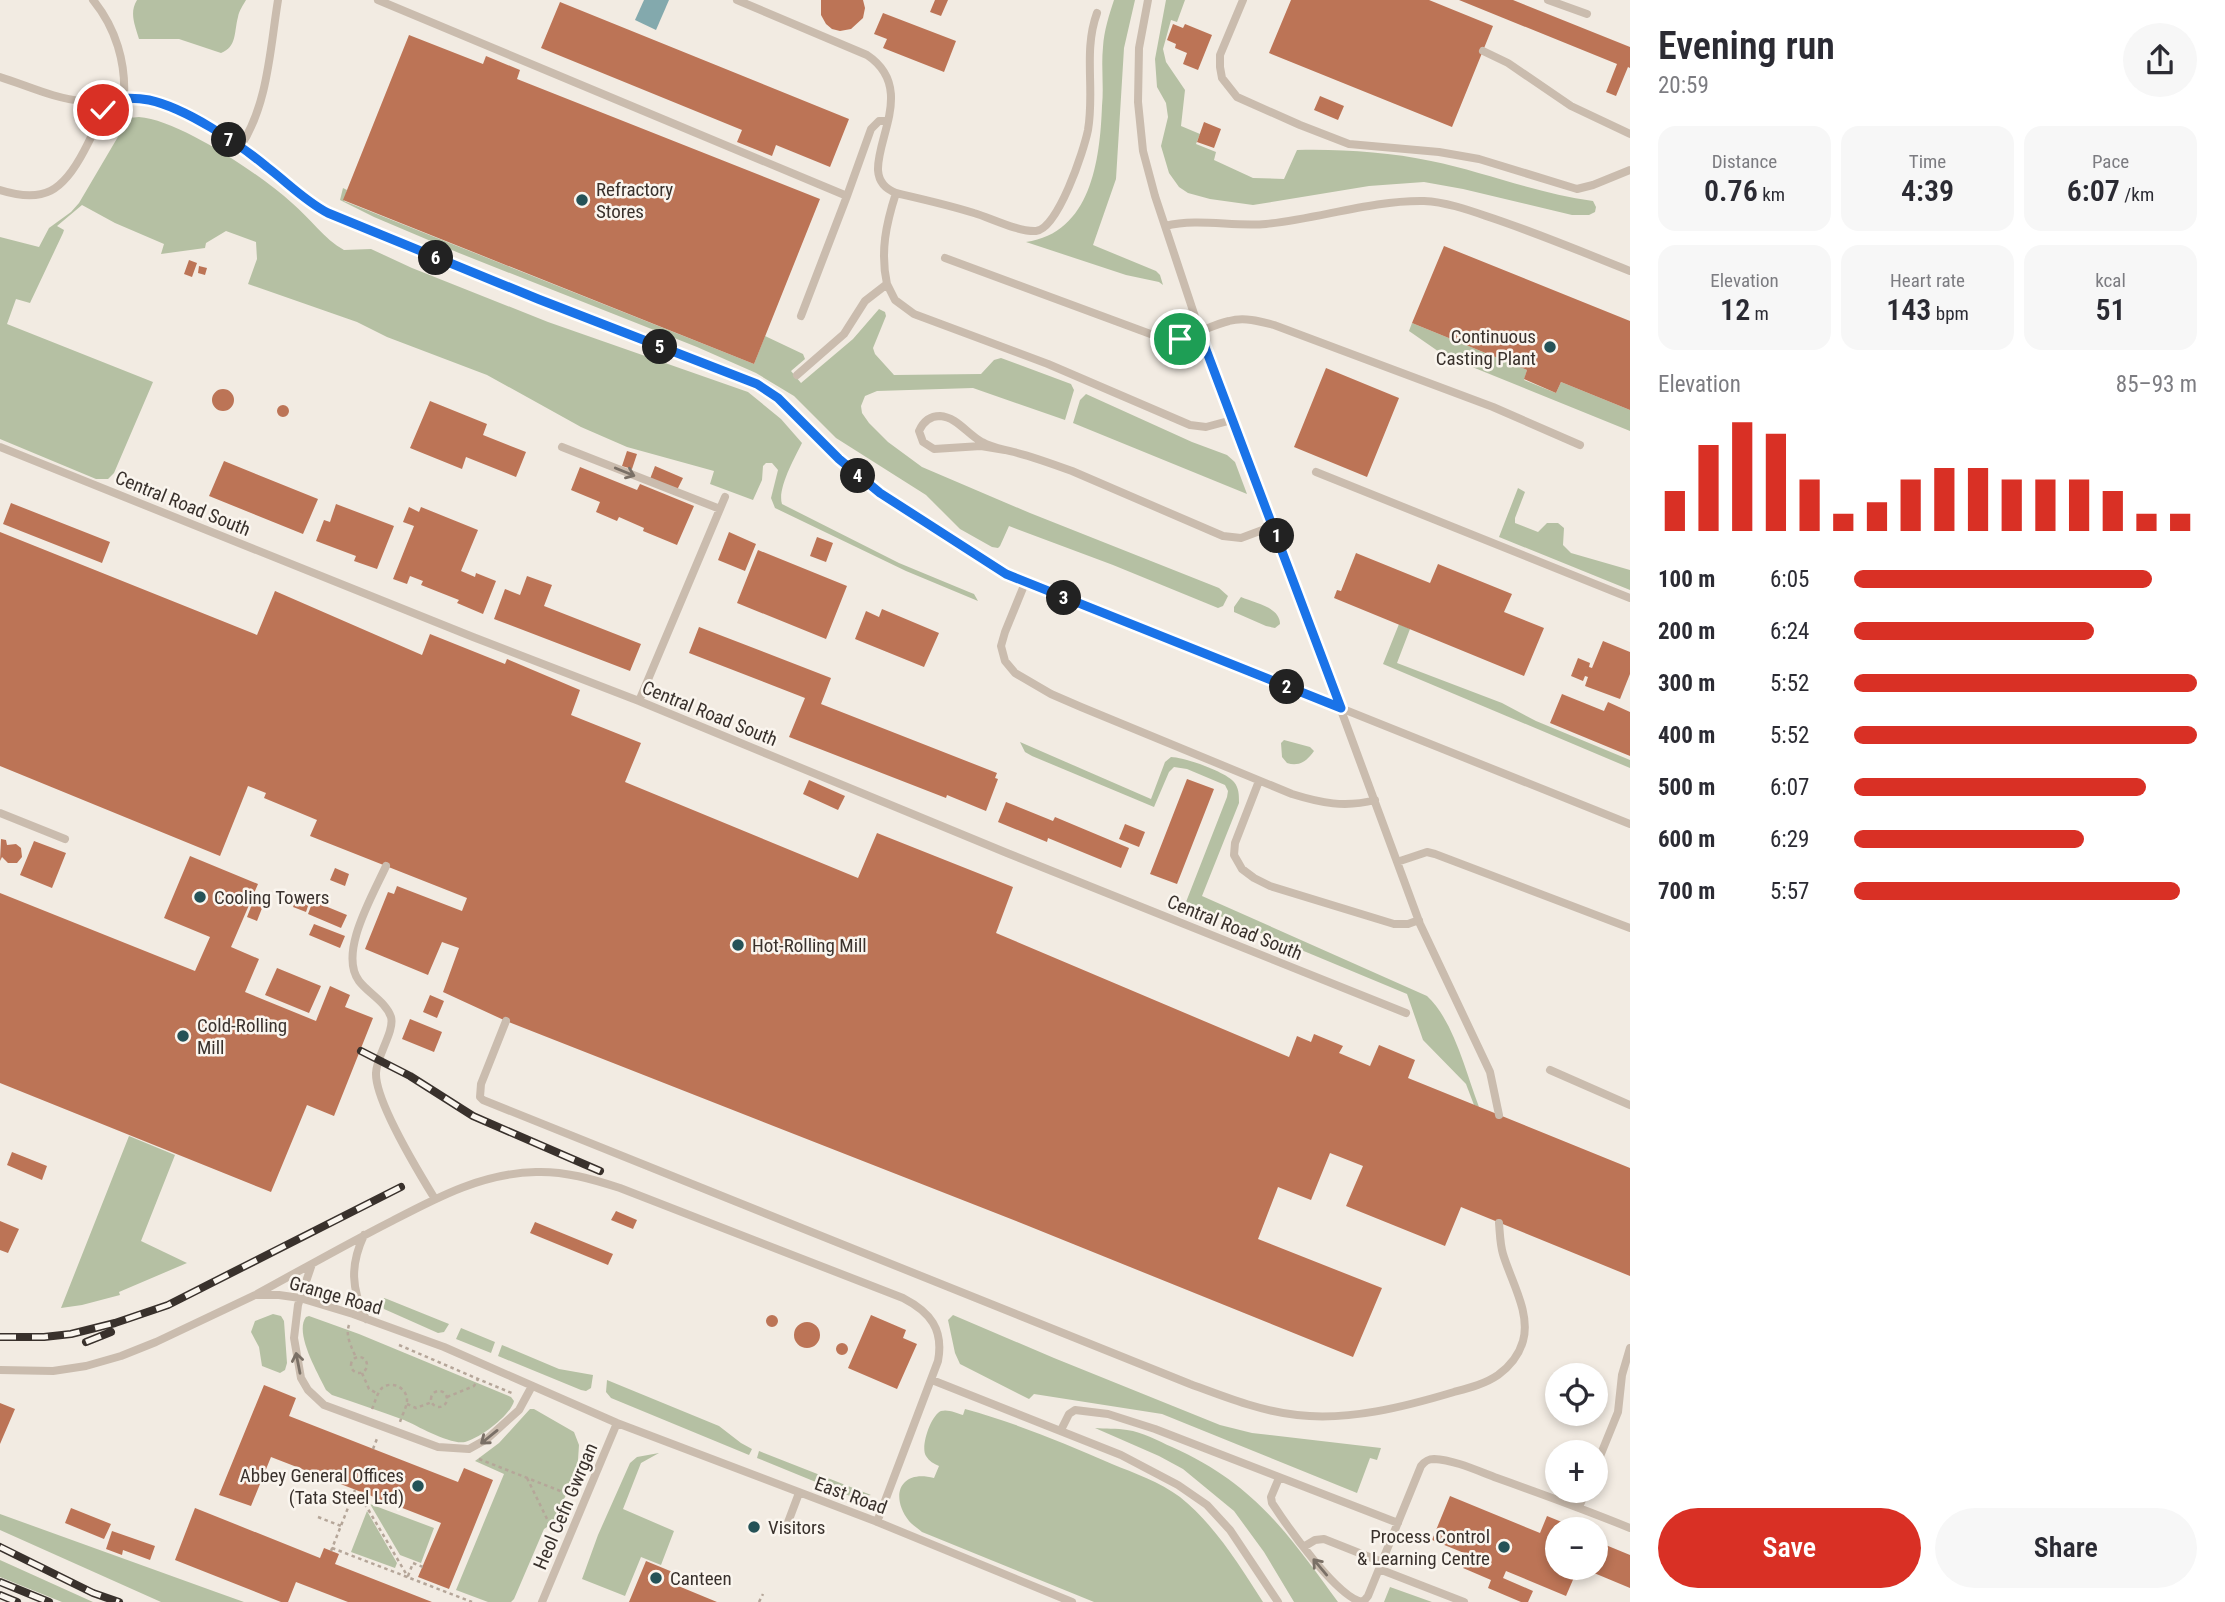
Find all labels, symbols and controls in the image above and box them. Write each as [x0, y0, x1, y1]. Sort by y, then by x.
button: share [2123, 23, 2197, 97]
text: Evening run [1658, 24, 1835, 68]
text: 20:59 [1658, 72, 1709, 99]
pin [73, 80, 133, 140]
icon: check [84, 91, 122, 129]
pin: 7 [212, 122, 246, 158]
text: 7 [224, 128, 233, 151]
text: Distance [1712, 150, 1777, 173]
text: Time [1909, 150, 1946, 173]
text: Pace [2092, 150, 2129, 173]
text: 0.76 [1704, 173, 1758, 208]
text: 4:39 [1901, 173, 1954, 208]
text: 6:07 [2067, 173, 2120, 208]
place label: Refractory Stores [596, 178, 673, 223]
text: km [1758, 183, 1785, 206]
text: /km [2120, 183, 2154, 206]
marker: Refractory Stores [574, 192, 590, 208]
pin: 6 [418, 240, 453, 276]
text: 6 [431, 246, 440, 269]
text: Elevation [1710, 269, 1779, 292]
text: Heart rate [1890, 269, 1965, 292]
text: kcal [2095, 269, 2126, 292]
text: 12 [1720, 292, 1750, 327]
text: 143 [1886, 292, 1931, 327]
text: 51 [2095, 292, 2126, 327]
text: m [1750, 302, 1769, 325]
text: bpm [1931, 302, 1969, 325]
pin [1150, 309, 1210, 369]
icon: arrive [1161, 320, 1199, 358]
place label: Continuous Casting Plant [1436, 325, 1536, 370]
pin: 5 [642, 330, 678, 364]
text: 5 [655, 335, 664, 358]
marker: Continuous Casting Plant [1542, 339, 1558, 355]
text: Elevation [1658, 371, 1741, 398]
text: 85–93 m [2116, 371, 2197, 398]
pin: 4 [840, 458, 876, 494]
text: 4 [853, 464, 862, 487]
street label: Central Road South [112, 466, 254, 541]
one-way arrow [614, 466, 636, 479]
pin: 1 [1260, 518, 1294, 554]
text: 1 [1272, 524, 1281, 547]
text: 100 m [1658, 566, 1715, 593]
text: 6:05 [1770, 566, 1809, 593]
pin: 3 [1046, 580, 1082, 616]
text: 3 [1059, 586, 1068, 609]
text: 200 m [1658, 618, 1715, 645]
text: 6:24 [1770, 618, 1809, 645]
pin: 2 [1270, 670, 1304, 704]
text: 300 m [1658, 670, 1715, 697]
text: 5:52 [1770, 670, 1809, 697]
text: 2 [1282, 675, 1291, 698]
street label: Central Road South [639, 676, 781, 751]
text: 400 m [1658, 722, 1715, 749]
text: 5:52 [1770, 722, 1809, 749]
text: 500 m [1658, 774, 1715, 801]
text: 6:07 [1770, 774, 1809, 801]
text: 600 m [1658, 826, 1715, 853]
text: 6:29 [1770, 826, 1809, 853]
text: 700 m [1658, 878, 1715, 905]
text: 5:57 [1770, 878, 1809, 905]
place label: Cooling Towers [214, 886, 329, 909]
marker: Cooling Towers [192, 889, 208, 905]
street label: Central Road South [1164, 890, 1306, 965]
place label: Hot-Rolling Mill [752, 934, 867, 957]
marker: Hot-Rolling Mill [730, 937, 746, 953]
place label: Cold-Rolling Mill [197, 1014, 287, 1059]
marker: Cold-Rolling Mill [175, 1028, 191, 1044]
street label: Grange Road [287, 1271, 385, 1320]
one-way arrow [290, 1352, 304, 1375]
map controls [1545, 1363, 1608, 1580]
button: locate [1545, 1363, 1608, 1426]
one-way arrow [480, 1429, 498, 1445]
street label: Heol Cefn Gwrgan [528, 1440, 602, 1573]
button: + [1545, 1440, 1608, 1503]
place label: Abbey General Offices (Tata Steel Ltd) [240, 1464, 404, 1509]
street label: East Road [811, 1472, 890, 1519]
marker: Abbey General Offices (Tata Steel Ltd) [410, 1478, 426, 1494]
button: Save [1658, 1508, 1921, 1588]
button: Share [1935, 1508, 2197, 1588]
place label: Visitors [768, 1516, 825, 1539]
button: − [1545, 1517, 1608, 1580]
marker: Visitors [746, 1519, 762, 1535]
place label: Process Control & Learning Centre [1357, 1525, 1490, 1570]
marker: Process Control & Learning Centre [1496, 1539, 1512, 1555]
one-way arrow [1312, 1558, 1328, 1576]
place label: Canteen [670, 1567, 732, 1590]
marker: Canteen [648, 1570, 664, 1586]

